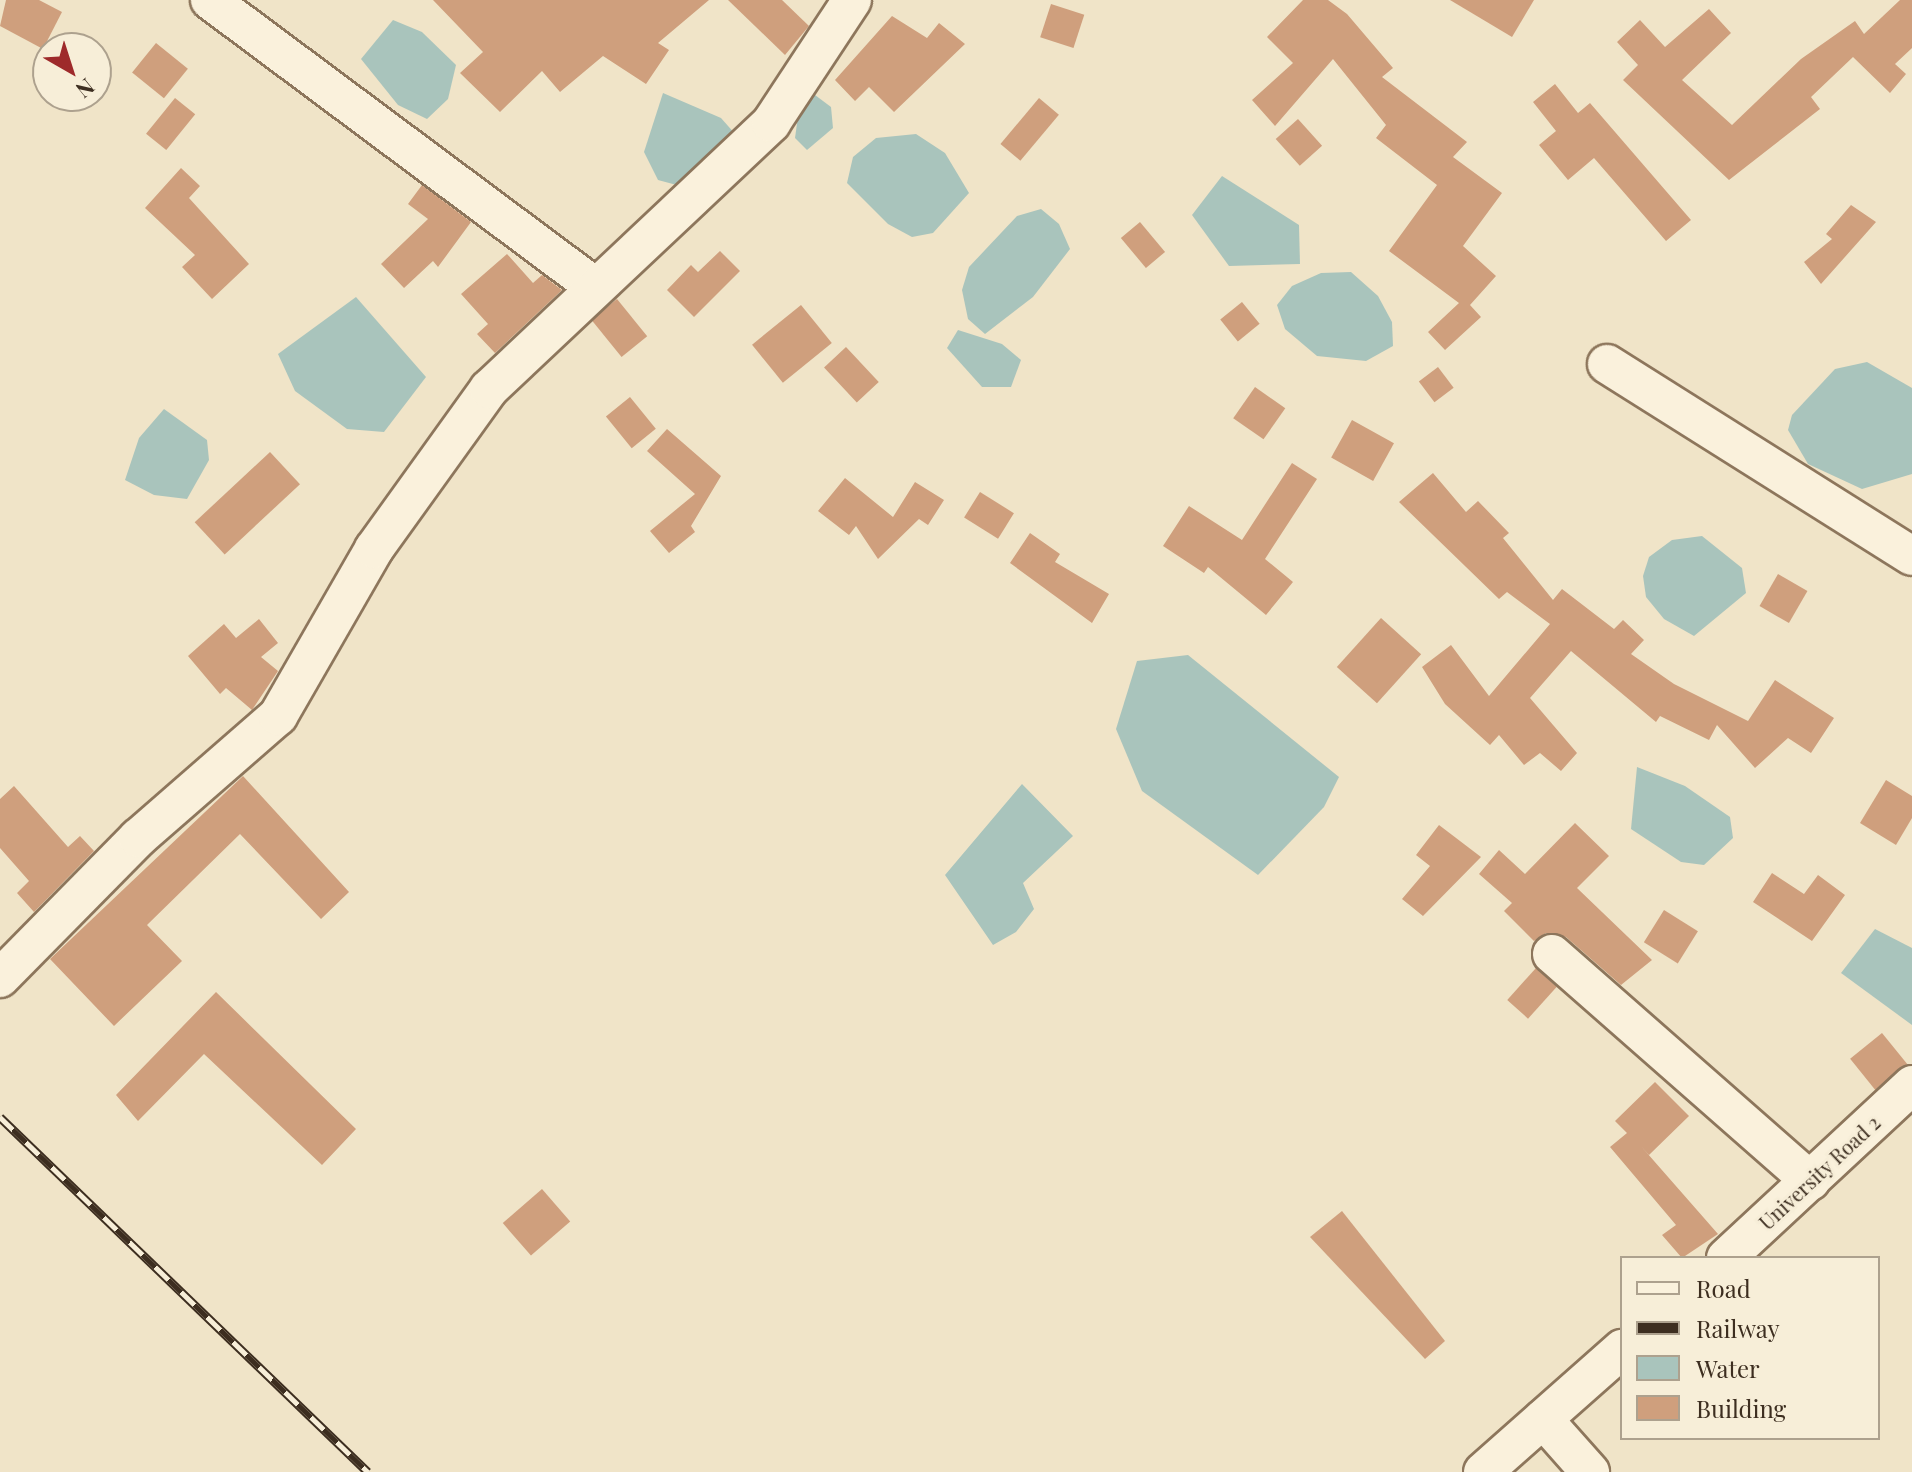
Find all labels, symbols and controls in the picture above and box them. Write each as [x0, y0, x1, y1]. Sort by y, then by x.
north arrow [32, 32, 112, 112]
text: N [70, 72, 101, 106]
street label: University Road 2 [1753, 1110, 1885, 1234]
legend [1620, 1256, 1880, 1440]
text: Road [1696, 1272, 1751, 1304]
text: Railway [1696, 1312, 1780, 1344]
text: Water [1696, 1352, 1760, 1384]
text: Building [1696, 1392, 1786, 1424]

